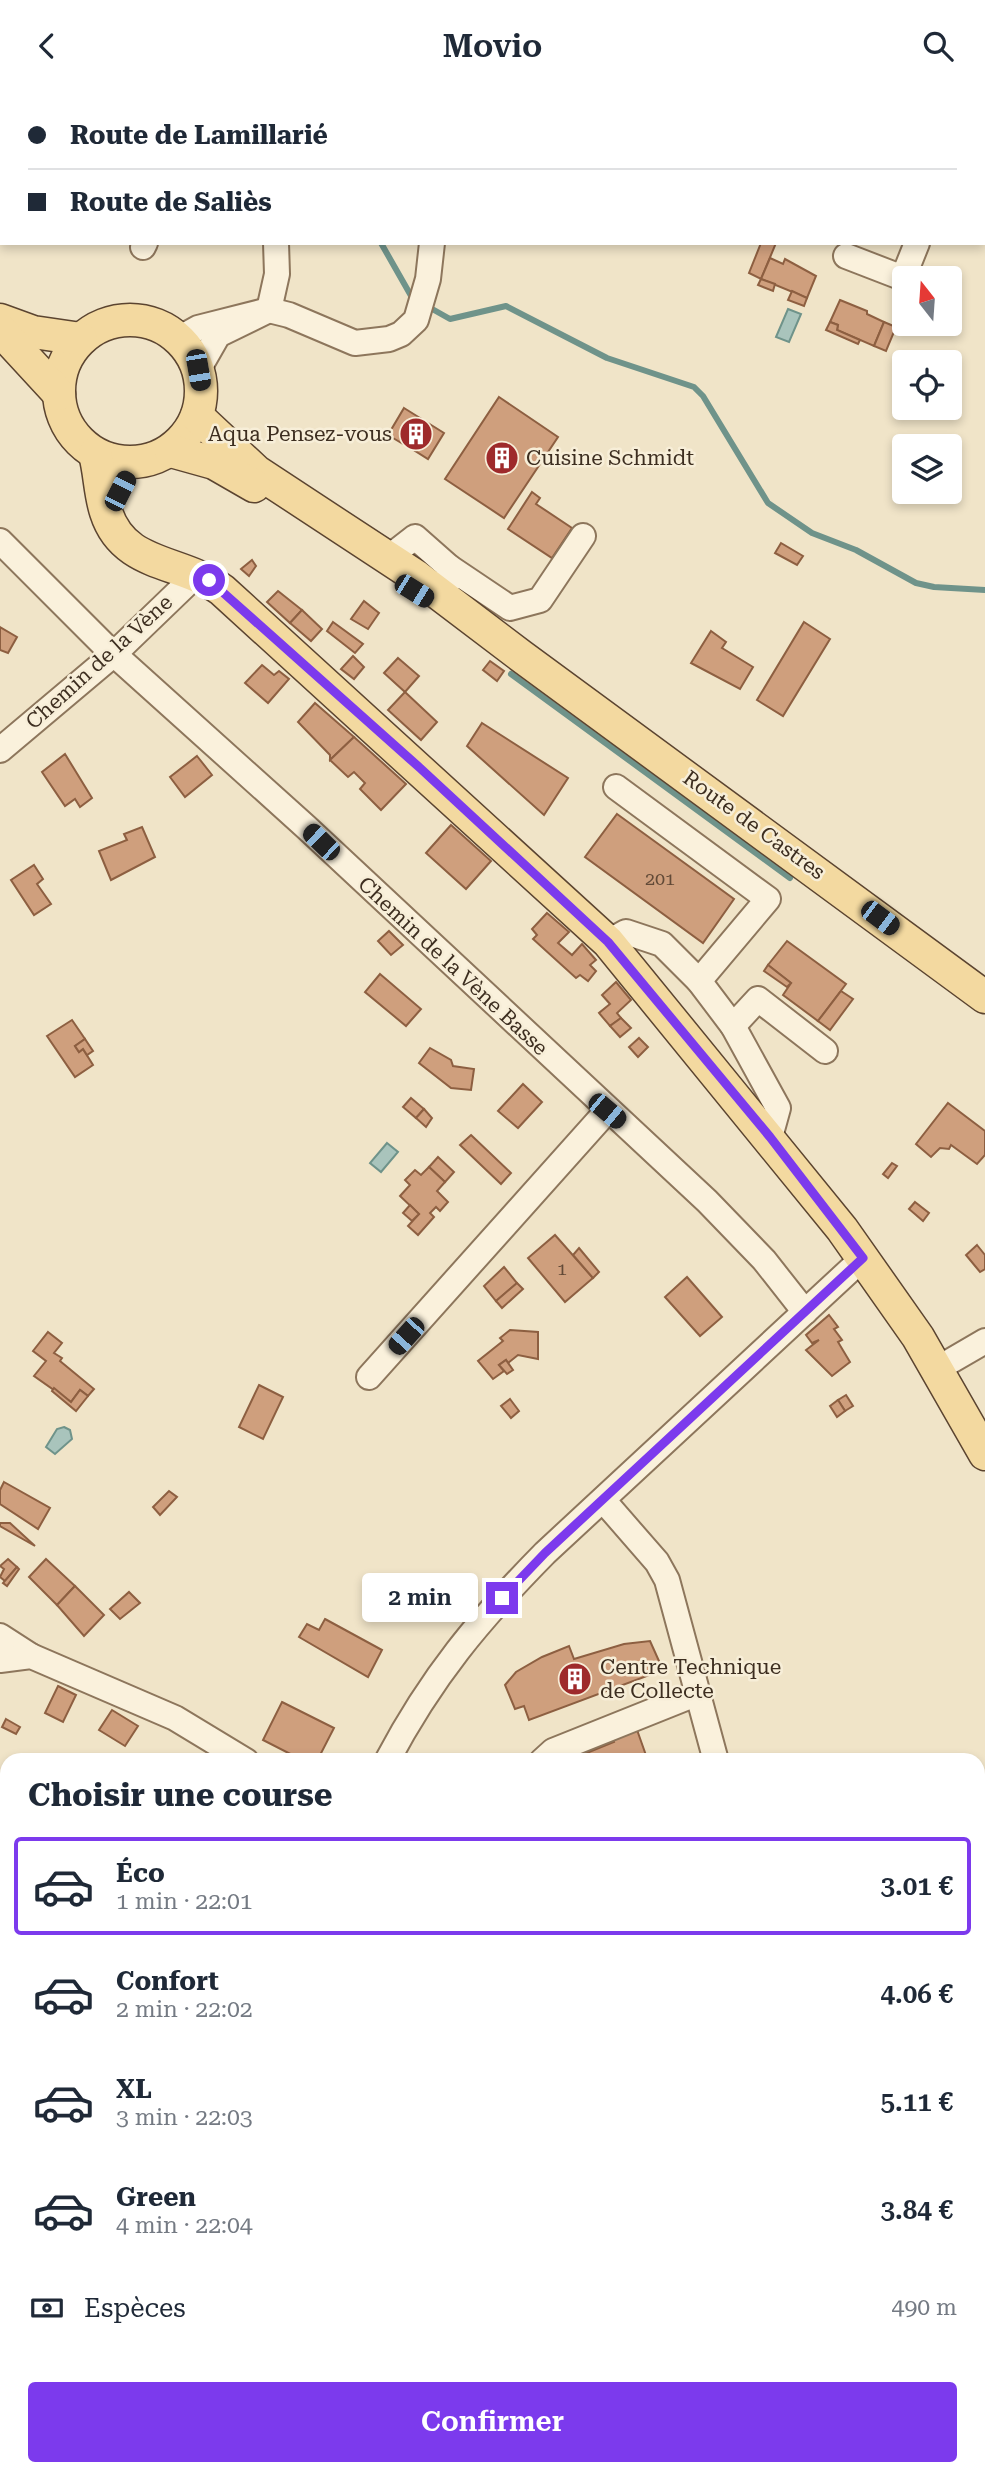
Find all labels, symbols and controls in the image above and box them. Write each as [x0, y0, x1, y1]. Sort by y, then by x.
icon: back [28, 27, 66, 65]
text: Movio [443, 27, 542, 65]
icon: search [919, 27, 957, 65]
text: Route de Lamillarié [70, 120, 328, 150]
text: Route de Saliès [70, 187, 272, 217]
north arrow [892, 266, 962, 336]
map controls [892, 266, 962, 504]
car [185, 347, 212, 393]
button: locate [892, 350, 962, 420]
building icon: Aqua Pensez-vous [397, 415, 435, 453]
place label: Aqua Pensez-vous [208, 422, 392, 446]
button: layers [892, 434, 962, 504]
building icon: Cuisine Schmidt [483, 439, 521, 477]
place label: Cuisine Schmidt [526, 446, 694, 470]
car [102, 468, 139, 514]
route start [193, 564, 225, 596]
car [391, 571, 438, 611]
street label: Chemin de la Vène [21, 590, 177, 734]
street label: Route de Castres [678, 766, 830, 884]
car [299, 820, 344, 864]
house number: 201 [645, 868, 675, 889]
street label: Chemin de la Vène Basse [353, 872, 553, 1060]
car [857, 897, 904, 939]
car [585, 1089, 630, 1133]
house number: 1 [557, 1258, 567, 1279]
car [385, 1313, 428, 1359]
callout: 2 min [362, 1573, 477, 1623]
route end [486, 1582, 518, 1614]
text: 2 min [388, 1584, 452, 1611]
place label: Centre Technique de Collecte [600, 1655, 781, 1703]
building icon: Centre Technique de Collecte [556, 1660, 594, 1698]
text: Choisir une course [28, 1776, 332, 1814]
icon: car [32, 1855, 95, 1918]
text: Éco [116, 1858, 165, 1888]
text: 3.01 € [881, 1871, 953, 1901]
text: 1 min · 22:01 [116, 1888, 253, 1915]
icon: car [32, 1963, 95, 2026]
text: Confort [116, 1966, 219, 1996]
text: 4.06 € [881, 1979, 953, 2009]
text: 2 min · 22:02 [116, 1996, 253, 2023]
icon: car [32, 2071, 95, 2134]
text: XL [116, 2074, 152, 2104]
text: 5.11 € [881, 2087, 953, 2117]
text: 3 min · 22:03 [116, 2104, 253, 2131]
icon: car [32, 2179, 95, 2242]
text: Green [116, 2182, 196, 2212]
text: 3.84 € [881, 2195, 953, 2225]
text: 4 min · 22:04 [116, 2212, 253, 2239]
icon: cash [28, 2289, 66, 2327]
text: Espèces [84, 2293, 186, 2323]
text: 490 m [892, 2294, 957, 2321]
button: Confirmer [28, 2382, 957, 2462]

